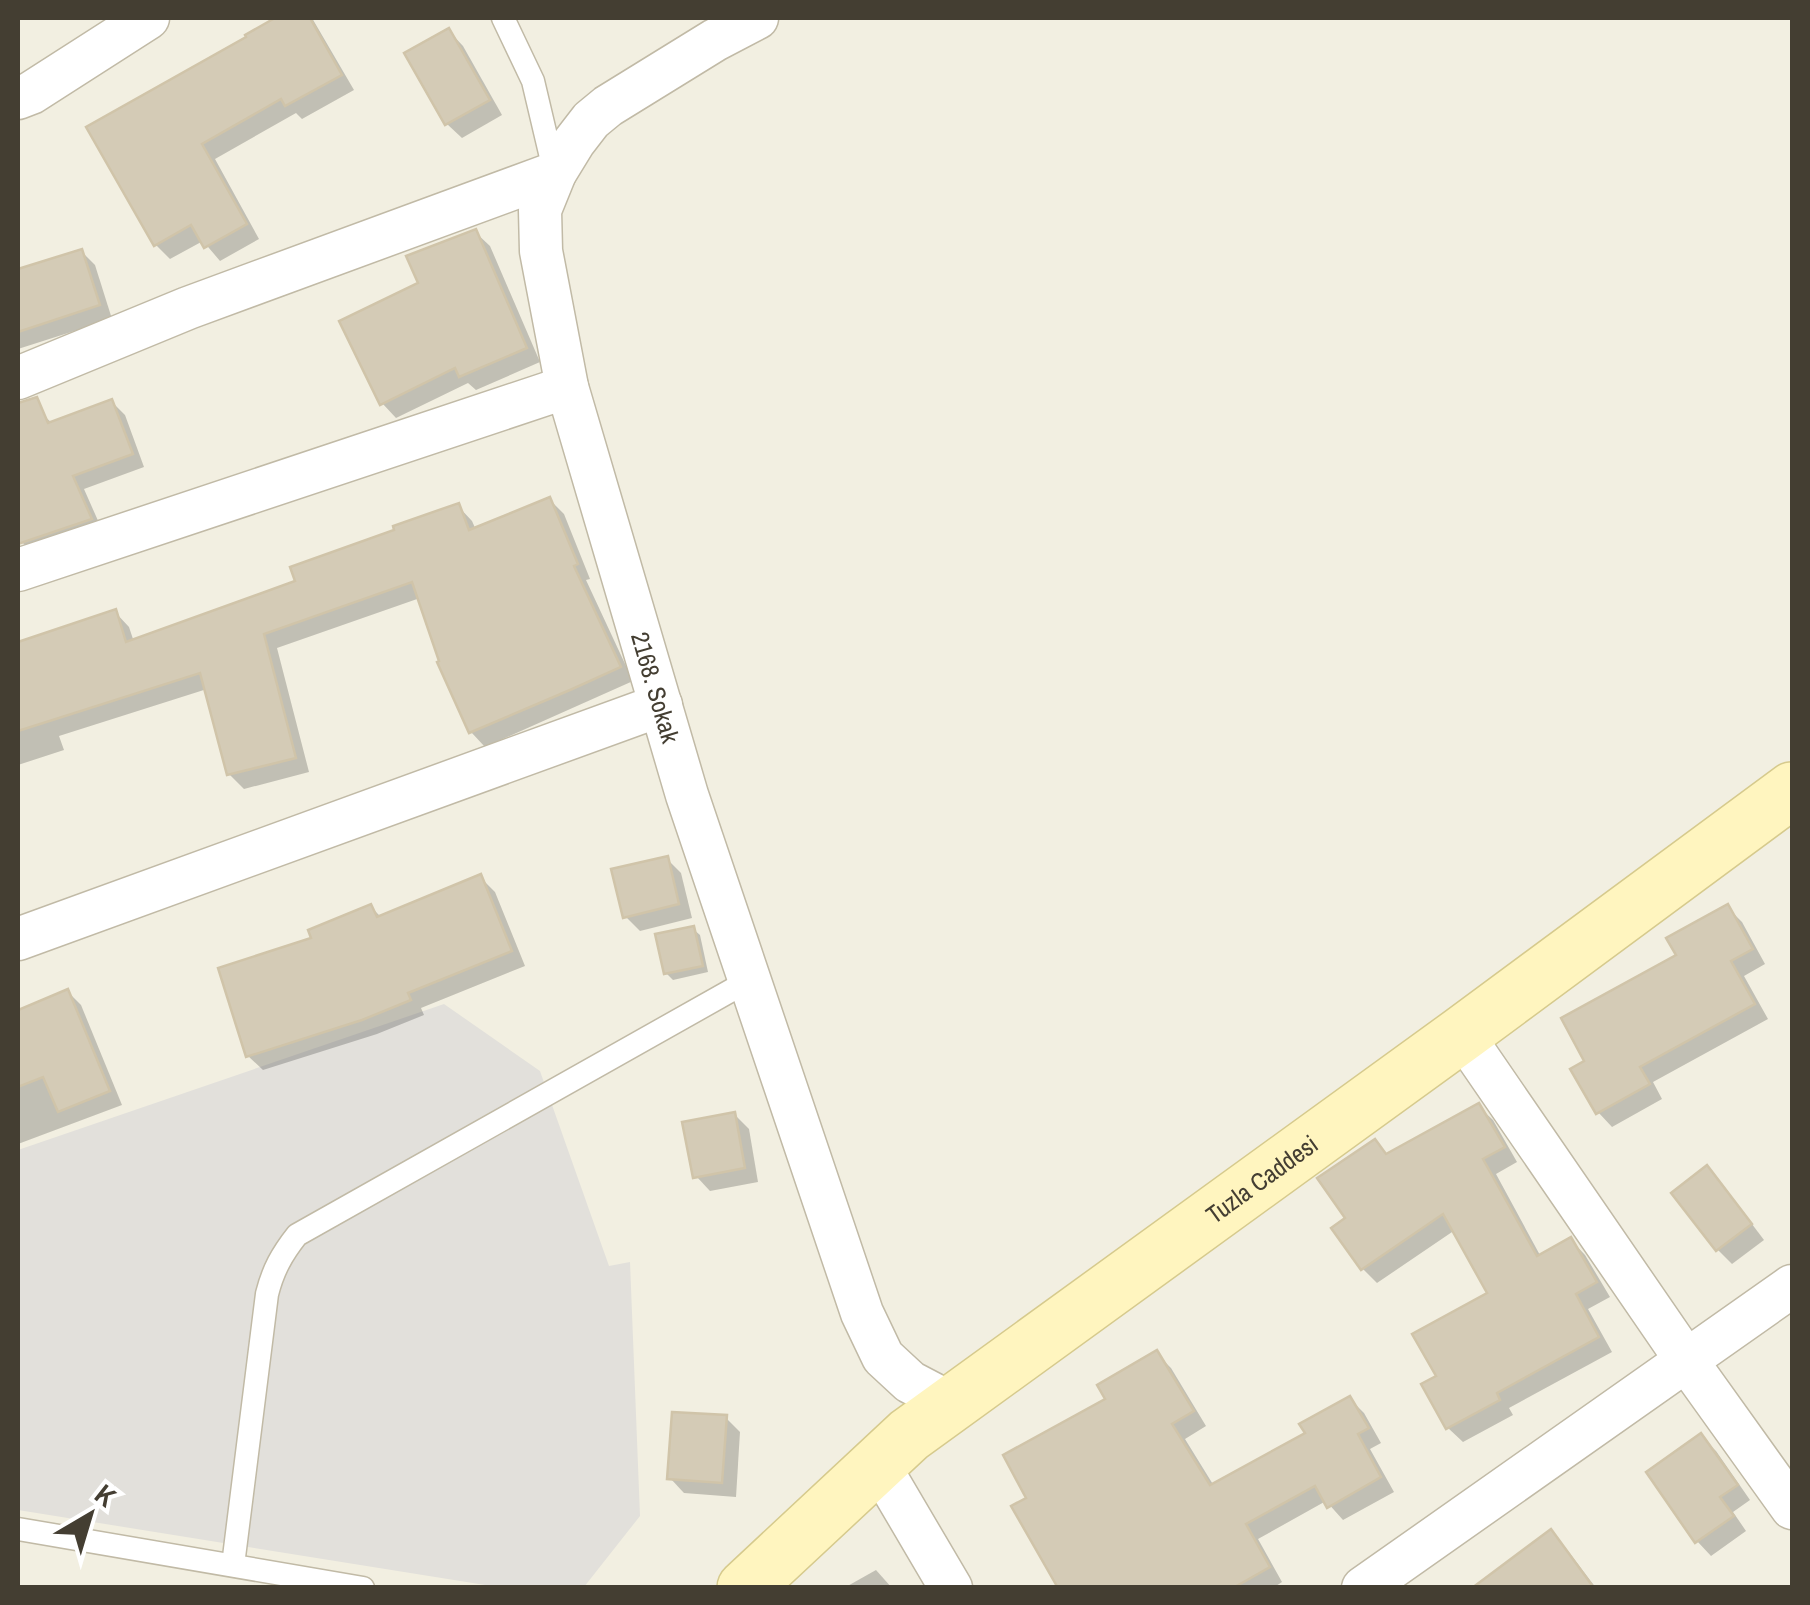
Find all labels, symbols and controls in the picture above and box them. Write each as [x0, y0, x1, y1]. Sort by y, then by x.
street label: 2168. Sokak [623, 628, 688, 748]
street label: Tuzla Caddesi [1199, 1127, 1325, 1231]
north arrow [40, 1465, 140, 1565]
text: K [87, 1475, 124, 1516]

